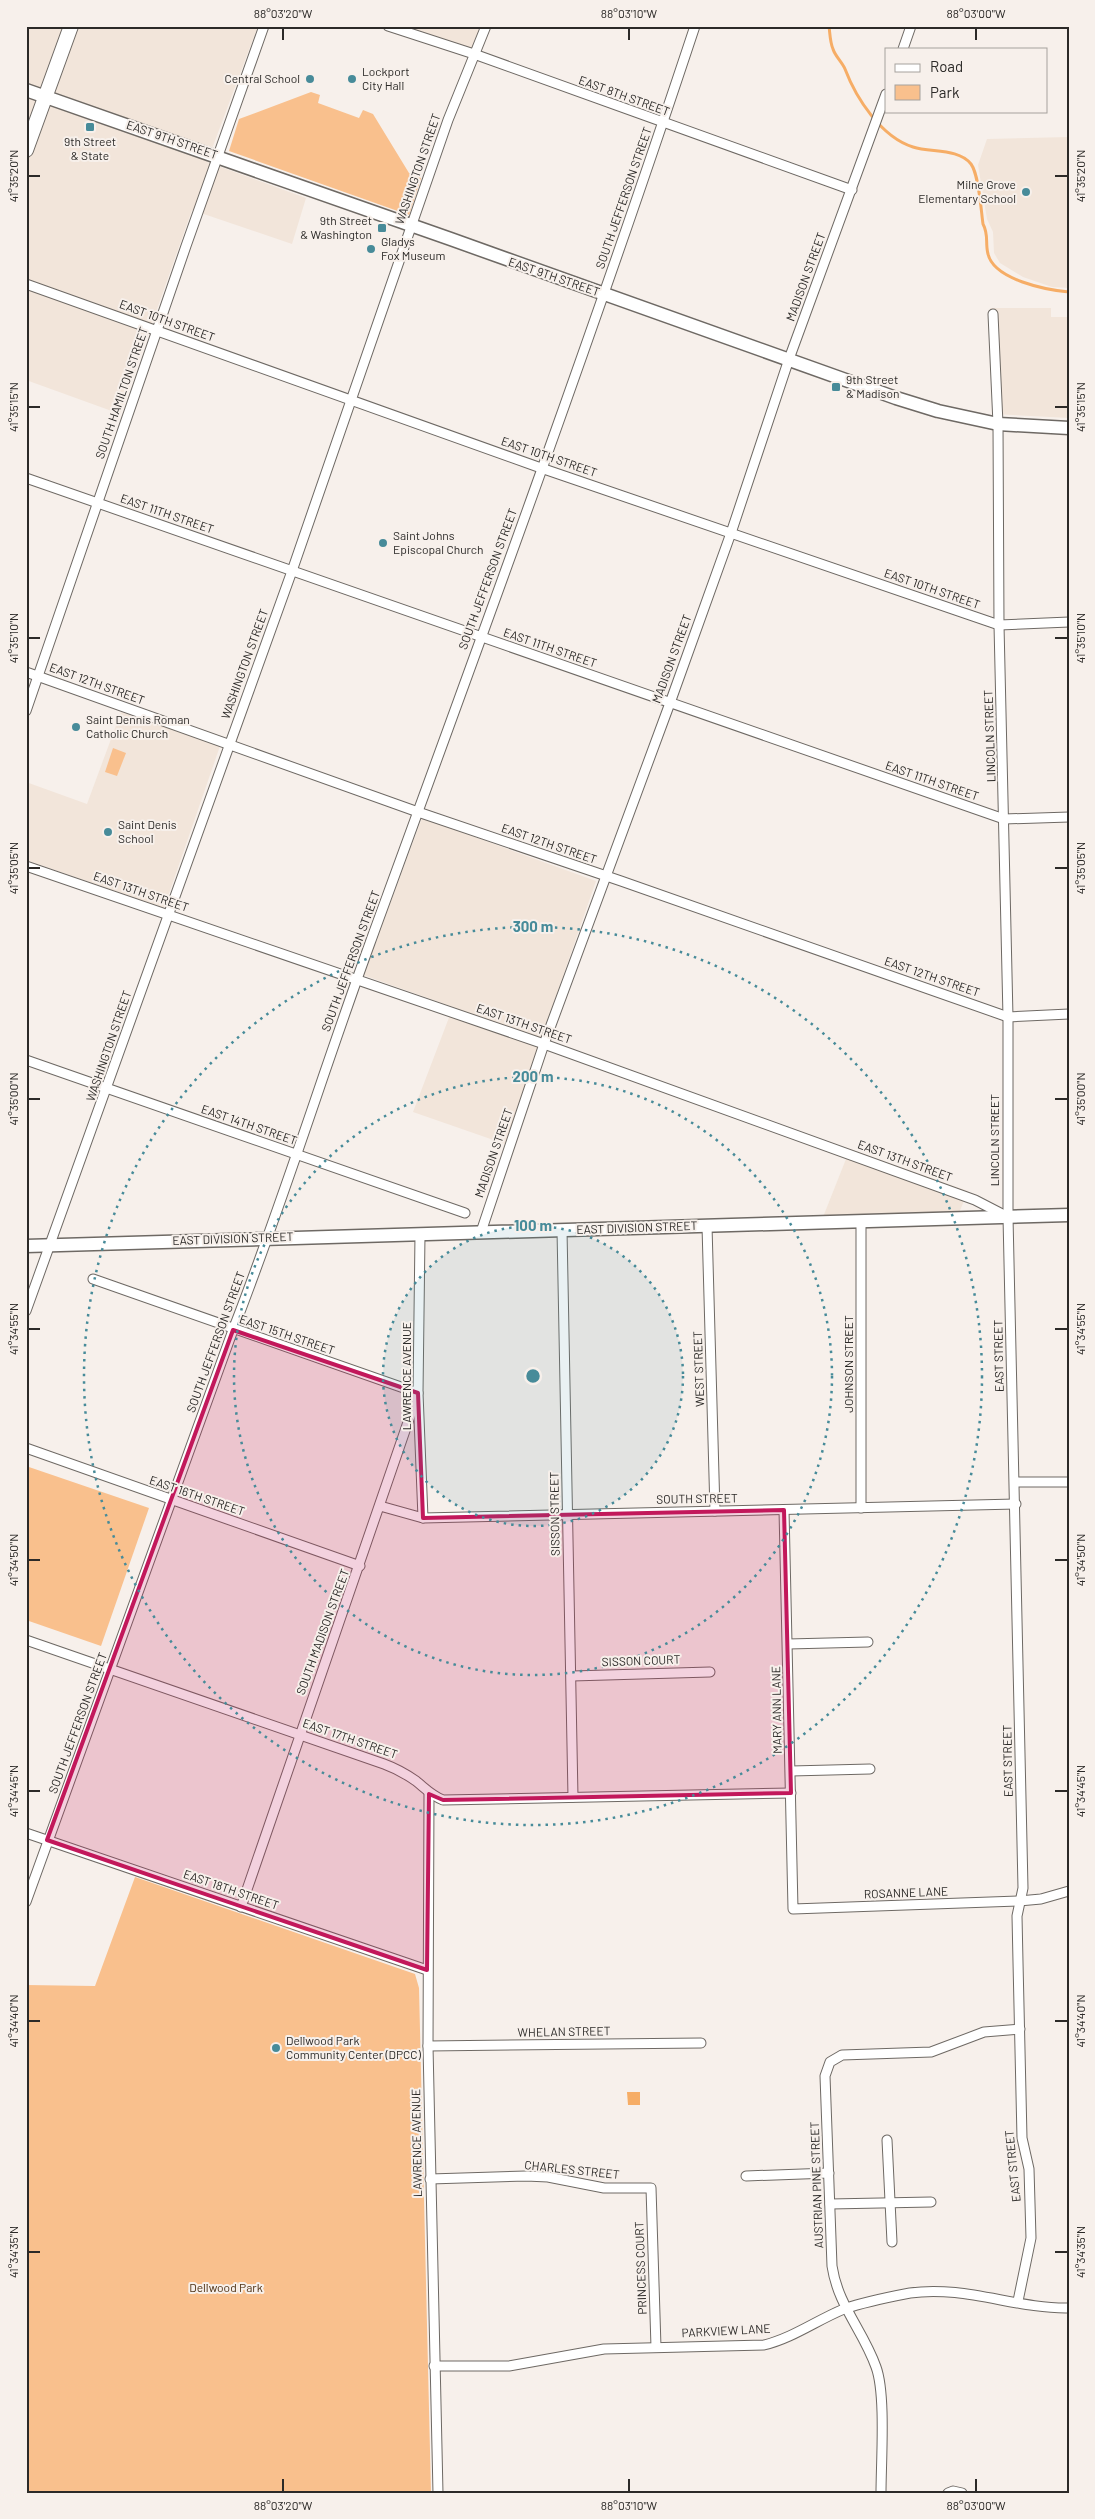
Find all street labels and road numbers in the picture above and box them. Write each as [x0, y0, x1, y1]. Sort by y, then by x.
street label: EAST 8TH STREET [577, 72, 672, 118]
street label: WASHINGTON STREET [392, 111, 443, 226]
street label: EAST 9TH STREET [125, 117, 220, 161]
street label: SOUTH JEFFERSON STREET [592, 125, 654, 270]
street label: MADISON STREET [782, 230, 828, 323]
street label: EAST 9TH STREET [507, 254, 602, 298]
street label: EAST 10TH STREET [118, 296, 217, 344]
street label: SOUTH HAMILTON STREET [92, 325, 150, 460]
street label: EAST 10TH STREET [500, 433, 599, 479]
street label: EAST 11TH STREET [119, 491, 216, 536]
street label: SOUTH JEFFERSON STREET [455, 506, 519, 651]
street label: EAST 10TH STREET [883, 565, 982, 611]
street label: WASHINGTON STREET [218, 607, 271, 721]
street label: MADISON STREET [648, 612, 694, 705]
street label: EAST 11TH STREET [502, 625, 599, 670]
street label: EAST 12TH STREET [48, 659, 147, 707]
street label: LINCOLN STREET [980, 689, 998, 782]
street label: EAST 11TH STREET [884, 758, 981, 803]
street label: EAST 12TH STREET [500, 820, 599, 866]
street label: EAST 13TH STREET [92, 868, 191, 914]
street label: SOUTH JEFFERSON STREET [318, 888, 382, 1033]
street label: EAST 12TH STREET [883, 953, 982, 999]
street label: WASHINGTON STREET [83, 988, 134, 1103]
street label: EAST 13TH STREET [475, 1000, 574, 1046]
street label: LINCOLN STREET [987, 1094, 1001, 1186]
street label: EAST 14TH STREET [200, 1101, 299, 1147]
street label: MADISON STREET [471, 1106, 515, 1199]
street label: EAST 13TH STREET [856, 1136, 955, 1184]
street label: EAST DIVISION STREET [576, 1218, 698, 1236]
street label: EAST DIVISION STREET [172, 1229, 294, 1247]
street label: SOUTH JEFFERSON STREET [183, 1269, 247, 1414]
street label: EAST 15TH STREET [238, 1311, 337, 1357]
street label: JOHNSON STREET [841, 1315, 855, 1413]
street label: EAST STREET [990, 1320, 1006, 1392]
street label: LAWRENCE AVENUE [399, 1322, 413, 1430]
street label: WEST STREET [690, 1331, 706, 1407]
street label: EAST 16TH STREET [148, 1472, 247, 1518]
street label: SISSON STREET [546, 1472, 562, 1556]
street label: SOUTH STREET [656, 1490, 738, 1506]
street label: SOUTH MADISON STREET [293, 1567, 351, 1697]
street label: SOUTH JEFFERSON STREET [45, 1650, 109, 1795]
street label: SISSON COURT [601, 1652, 681, 1668]
street label: MARY ANN LANE [768, 1666, 784, 1754]
street label: EAST 17TH STREET [301, 1715, 400, 1761]
street label: EAST STREET [999, 1725, 1015, 1797]
street label: EAST 18TH STREET [182, 1866, 281, 1912]
street label: ROSANNE LANE [864, 1884, 948, 1900]
street label: WHELAN STREET [517, 2023, 611, 2039]
street label: LAWRENCE AVENUE [408, 2089, 424, 2197]
street label: AUSTRIAN PINE STREET [807, 2121, 825, 2249]
street label: EAST STREET [1001, 2129, 1023, 2203]
street label: CHARLES STREET [524, 2157, 621, 2181]
street label: PRINCESS COURT [631, 2221, 649, 2315]
street label: PARKVIEW LANE [681, 2321, 771, 2339]

